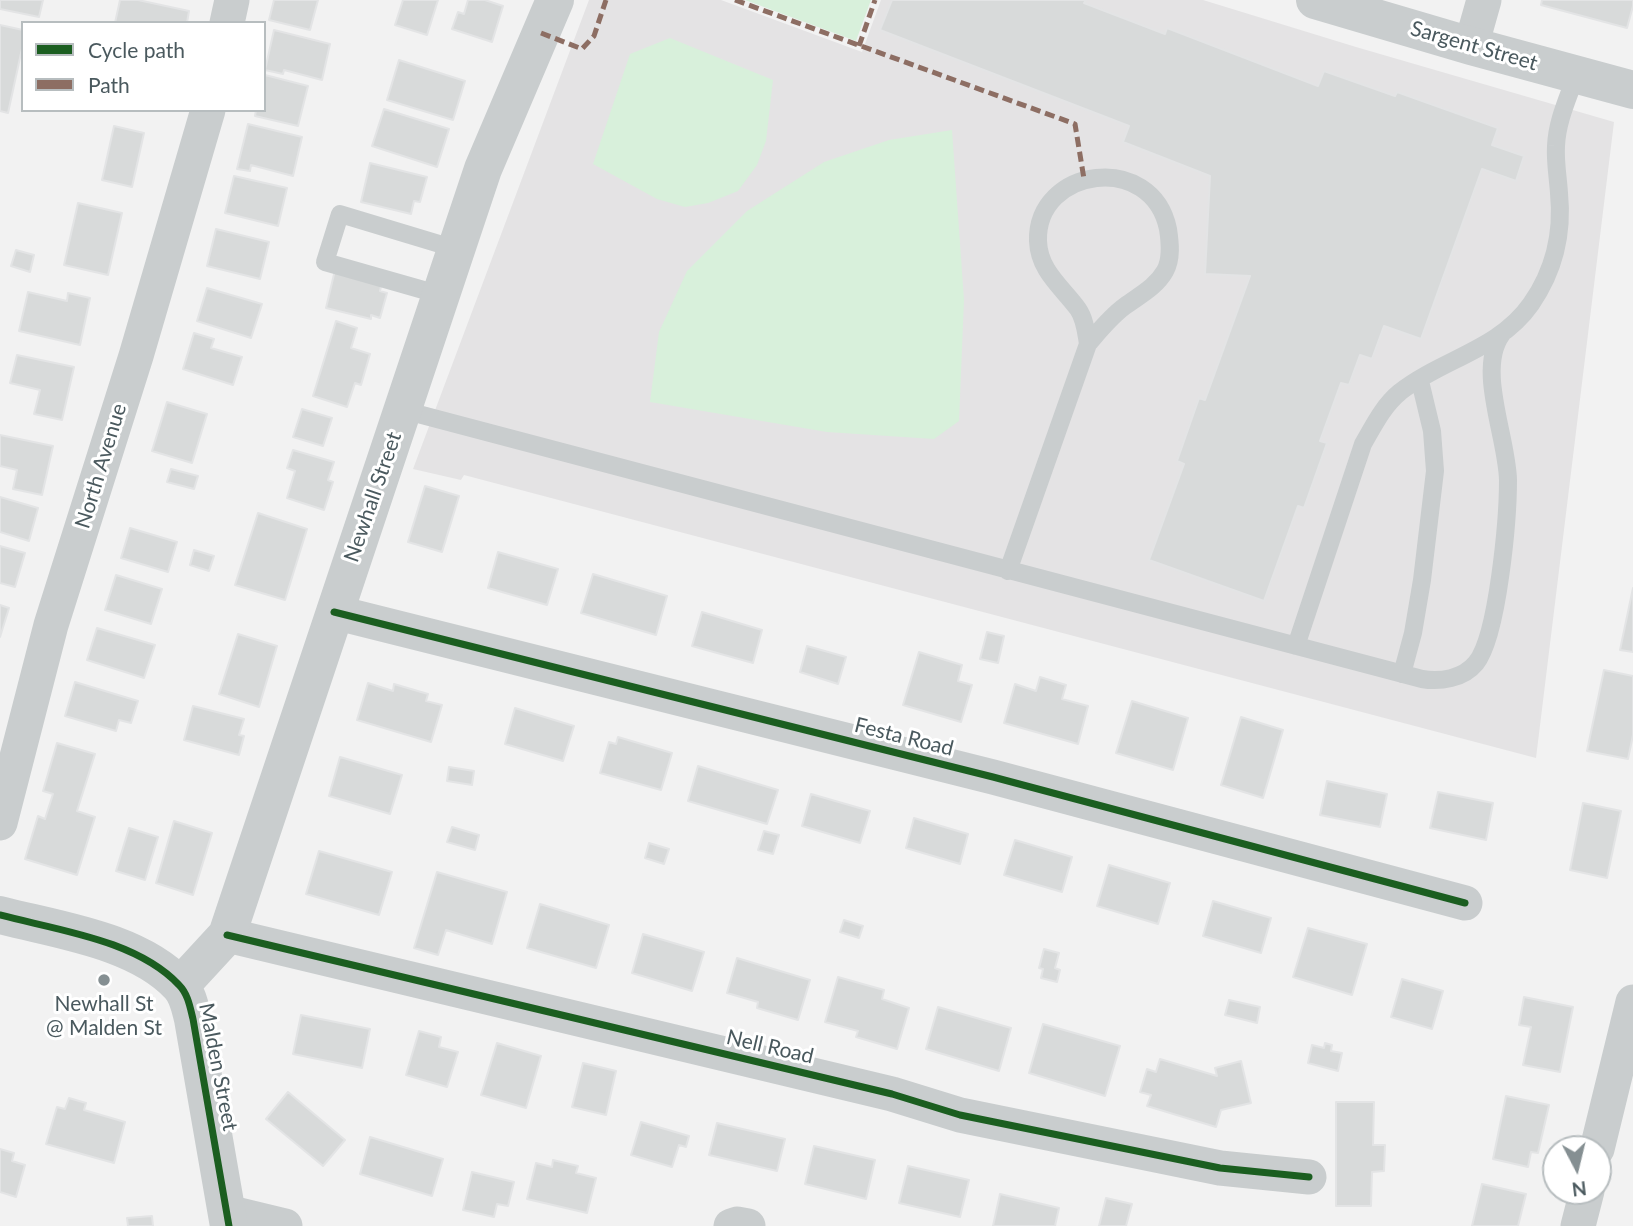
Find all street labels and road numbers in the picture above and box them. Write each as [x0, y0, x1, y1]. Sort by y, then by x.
street label: Sargent Street [1408, 16, 1540, 76]
street label: North Avenue [70, 400, 132, 532]
street label: Newhall Street [339, 429, 407, 565]
street label: Festa Road [852, 713, 956, 761]
street label: Malden Street [193, 1001, 243, 1133]
street label: Nell Road [724, 1025, 816, 1069]

